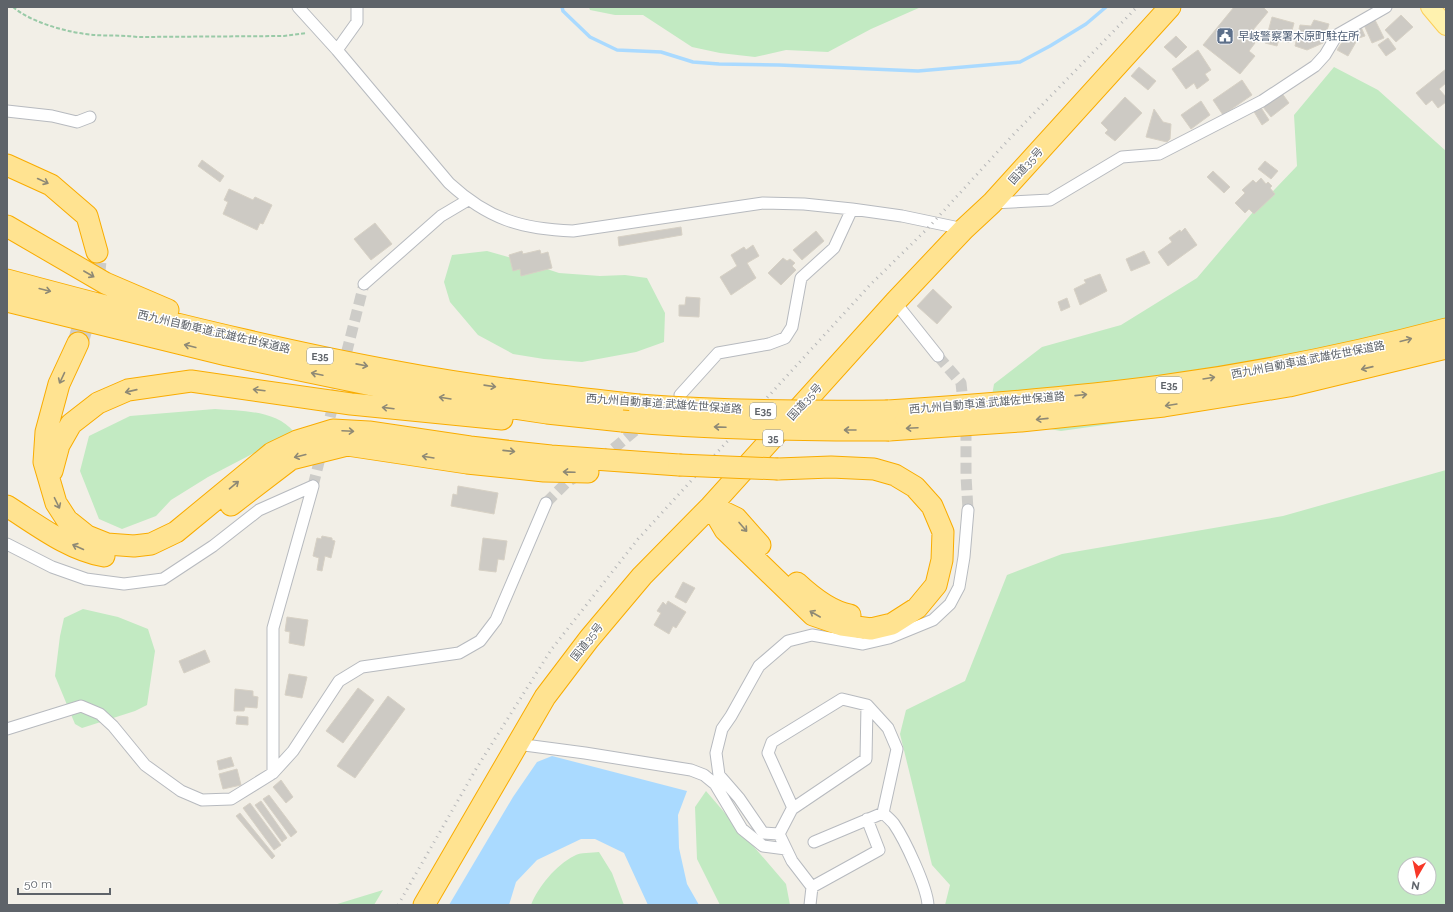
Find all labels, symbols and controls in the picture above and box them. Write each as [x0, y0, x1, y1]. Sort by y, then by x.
public building icon: 早岐警察署木原町駐在所 [1215, 26, 1235, 46]
place label: 早岐警察署木原町駐在所 [1238, 30, 1360, 43]
street label: 国道35号 [1006, 145, 1046, 187]
one-way arrow [36, 178, 48, 185]
one-way arrow [83, 271, 95, 278]
one-way arrow [38, 286, 51, 294]
street label: 西九州自動車道;武雄佐世保道路 [136, 308, 292, 356]
one-way arrow [1399, 335, 1412, 343]
street label: 西九州自動車道;武雄佐世保道路 [1230, 339, 1386, 381]
one-way arrow [184, 341, 197, 349]
road number: E35 [307, 348, 333, 364]
one-way arrow [355, 361, 368, 369]
one-way arrow [1361, 365, 1374, 373]
one-way arrow [311, 369, 324, 377]
one-way arrow [58, 372, 65, 384]
one-way arrow [1203, 374, 1216, 382]
road number: E35 [1156, 377, 1182, 393]
street label: 国道35号 [785, 381, 825, 423]
one-way arrow [483, 382, 496, 390]
one-way arrow [253, 386, 266, 393]
one-way arrow [125, 387, 138, 395]
street label: 西九州自動車道;武雄佐世保道路 [909, 390, 1065, 416]
one-way arrow [1074, 391, 1087, 399]
street label: 西九州自動車道;武雄佐世保道路 [586, 392, 742, 416]
one-way arrow [439, 394, 452, 402]
one-way arrow [1165, 401, 1178, 409]
road number: E35 [750, 403, 776, 419]
one-way arrow [382, 405, 395, 412]
one-way arrow [1036, 415, 1049, 423]
one-way arrow [714, 423, 727, 431]
one-way arrow [906, 425, 919, 432]
one-way arrow [844, 426, 857, 434]
one-way arrow [341, 427, 354, 434]
road number: 35 [763, 430, 783, 446]
one-way arrow [502, 448, 515, 455]
one-way arrow [294, 453, 307, 461]
one-way arrow [422, 453, 435, 461]
one-way arrow [563, 468, 576, 475]
one-way arrow [229, 480, 239, 489]
one-way arrow [54, 497, 61, 509]
one-way arrow [739, 522, 748, 532]
one-way arrow [72, 543, 84, 550]
one-way arrow [809, 610, 821, 617]
street label: 国道35号 [568, 620, 606, 664]
north arrow [1397, 856, 1437, 896]
scale bar [18, 870, 110, 896]
text: 50 m [24, 877, 52, 891]
text: N [1410, 878, 1421, 892]

